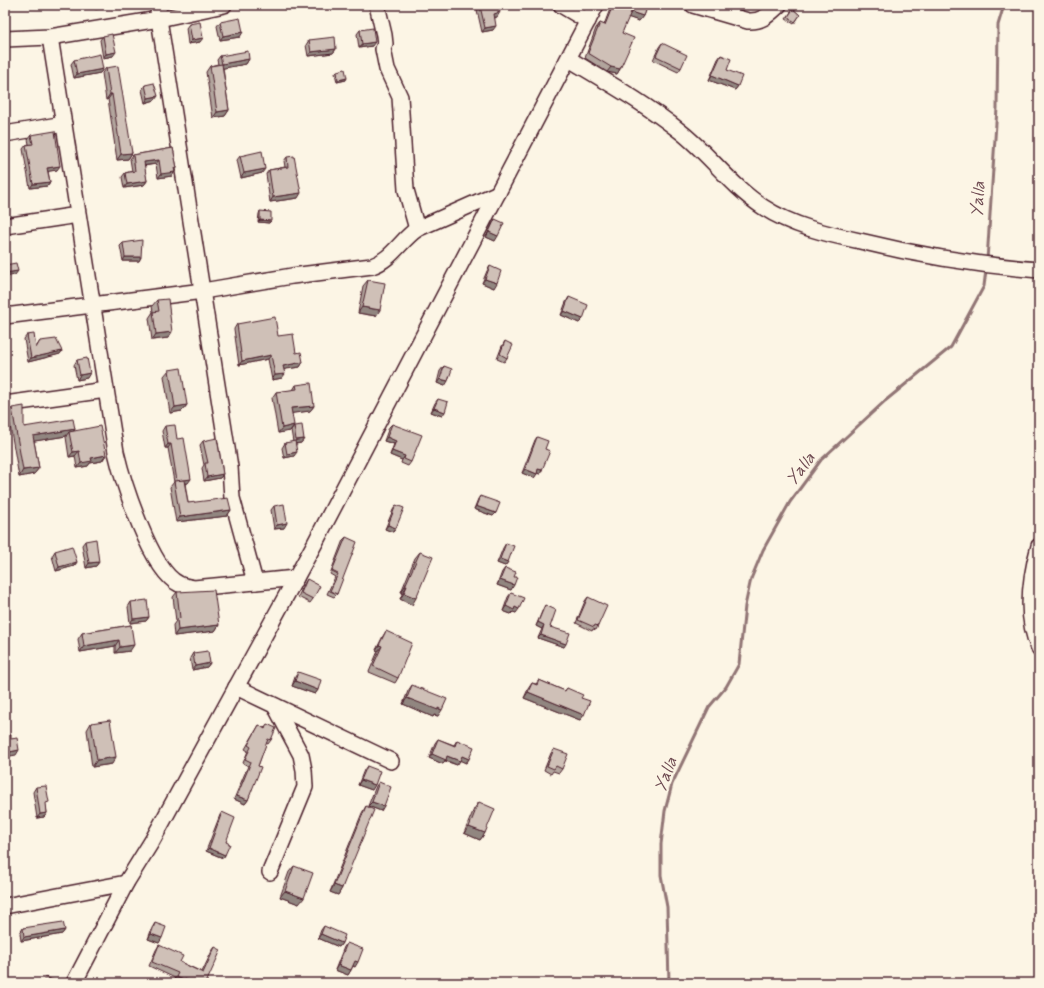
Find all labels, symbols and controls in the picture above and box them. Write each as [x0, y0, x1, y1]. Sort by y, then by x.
water label: Yalla [966, 180, 990, 218]
water label: Yalla [781, 447, 821, 489]
water label: Yalla [649, 753, 683, 795]

